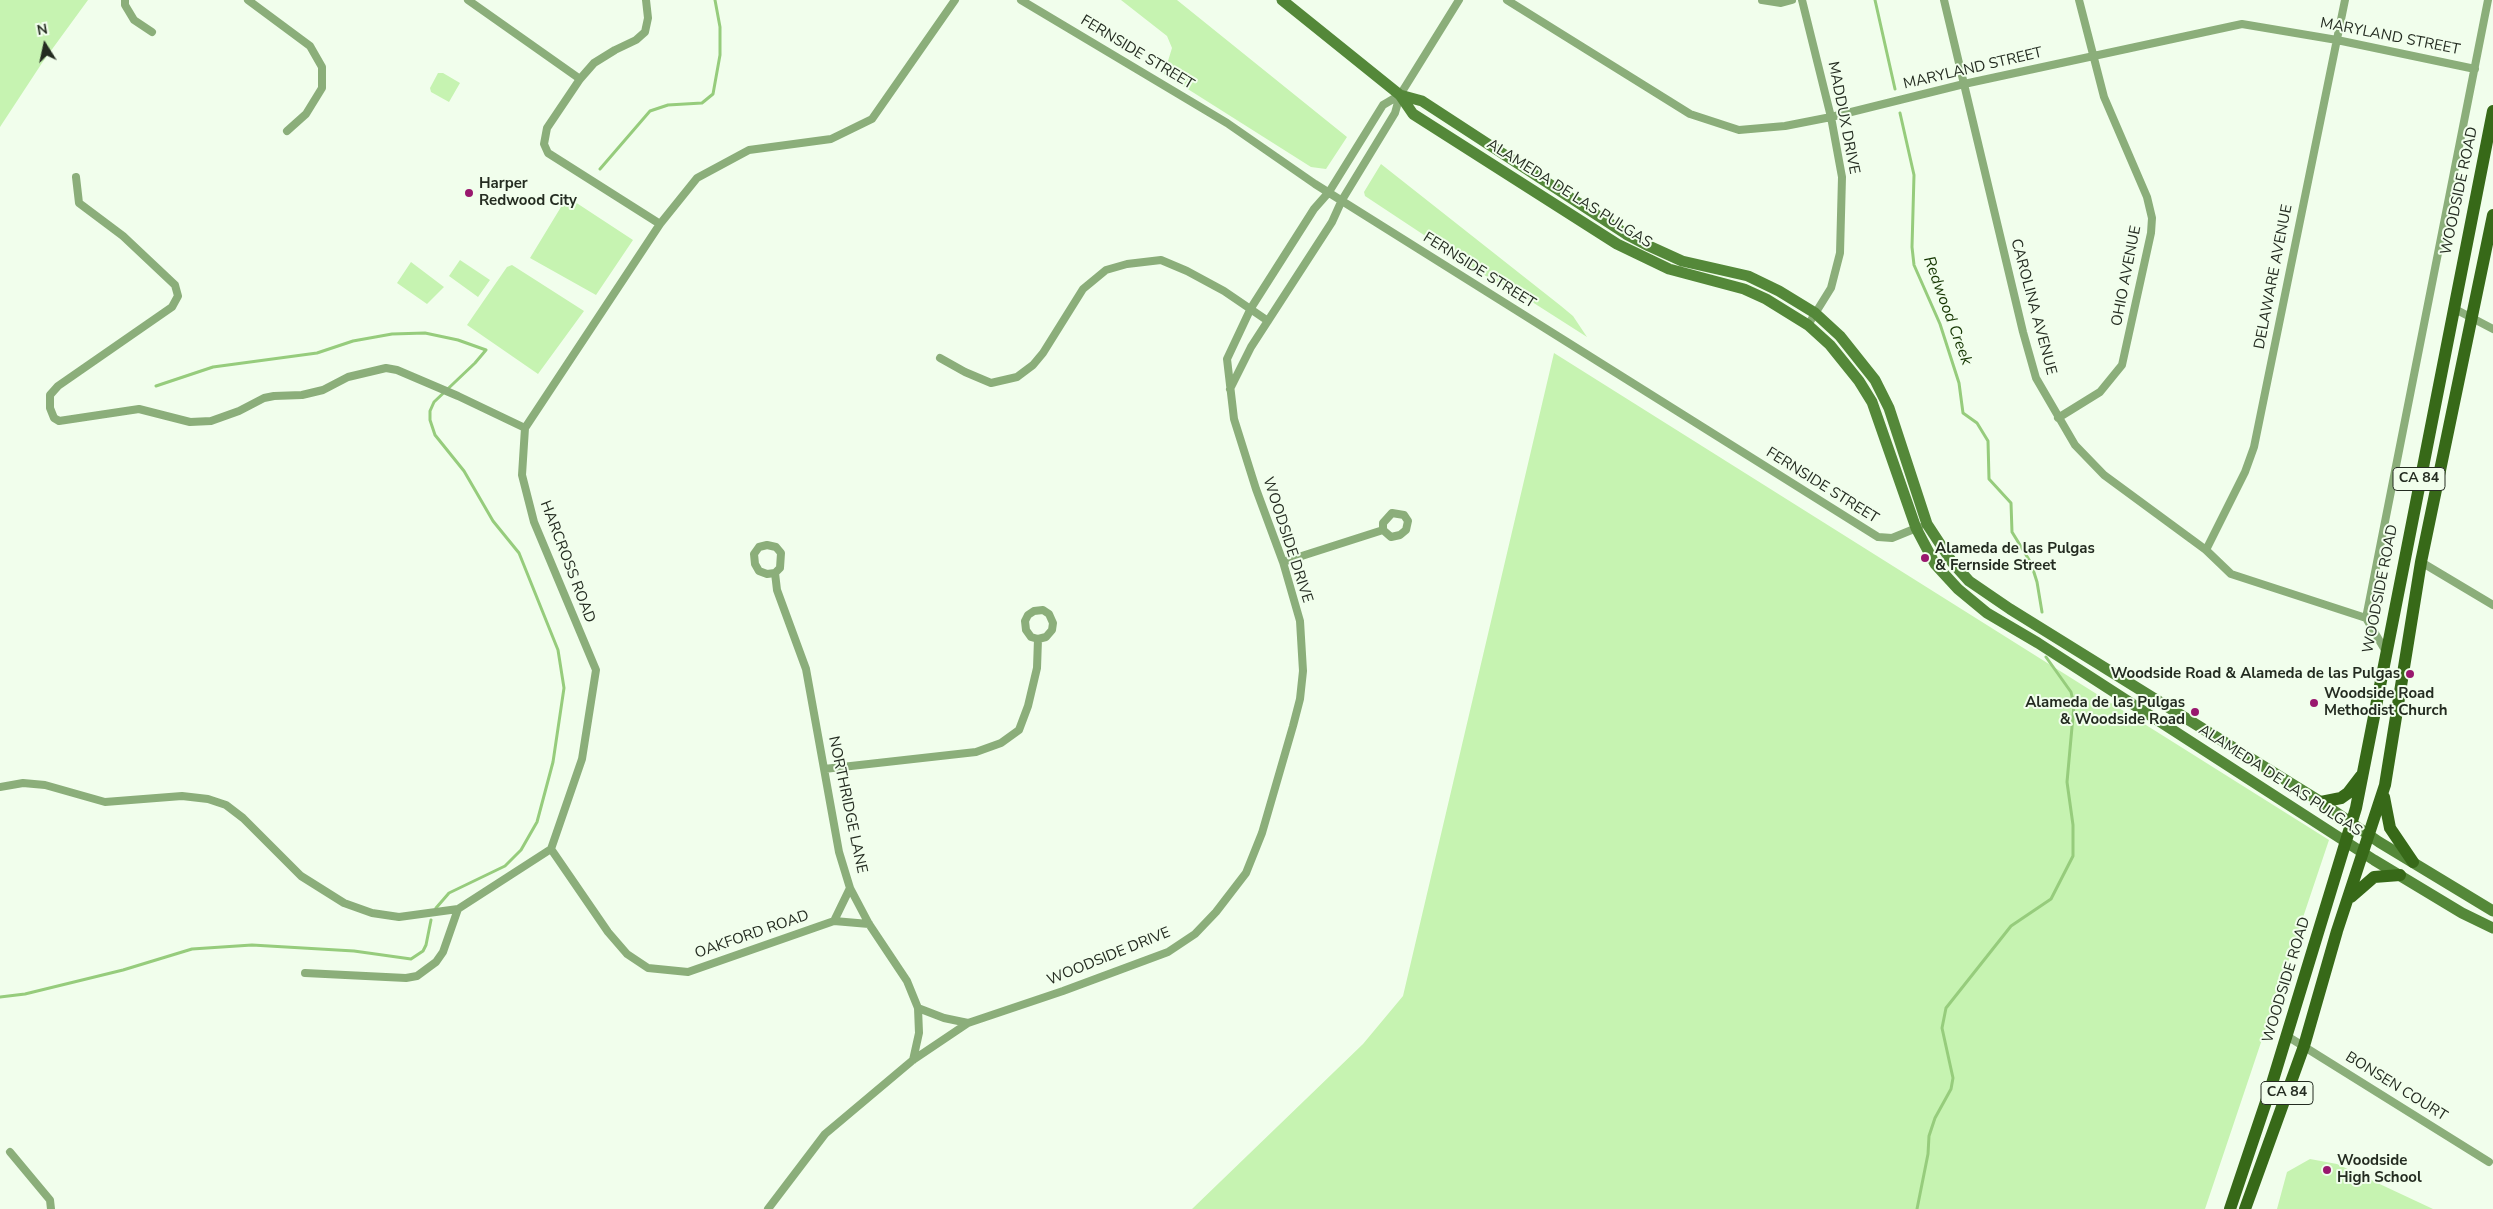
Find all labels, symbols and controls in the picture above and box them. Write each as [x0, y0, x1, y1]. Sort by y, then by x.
street label: FERNSIDE STREET [1077, 12, 1197, 94]
street label: MARYLAND STREET [2319, 15, 2461, 59]
text: N [35, 19, 49, 40]
north arrow [20, 20, 70, 70]
street label: MARYLAND STREET [1902, 44, 2044, 94]
street label: MADDUX DRIVE [1823, 60, 1863, 176]
street label: WOODSIDE ROAD [2438, 125, 2482, 257]
street label: ALAMEDA DE LAS PULGAS [1483, 136, 1655, 252]
place label: Harper Redwood City [479, 175, 577, 210]
marker: Harper Redwood City [463, 187, 475, 199]
street label: DELAWARE AVENUE [2251, 203, 2297, 351]
street label: OHIO AVENUE [2108, 224, 2146, 328]
street label: FERNSIDE STREET [1419, 229, 1539, 313]
street label: CAROLINA AVENUE [2006, 237, 2060, 377]
water label: Redwood Creek [1918, 254, 1976, 368]
street label: FERNSIDE STREET [1762, 444, 1882, 528]
road number: CA 84 [2393, 468, 2445, 490]
street label: WOODSIDE DRIVE [1258, 475, 1316, 605]
street label: HARCROSS ROAD [535, 498, 599, 626]
street label: WOODSIDE ROAD [2360, 523, 2402, 655]
place label: Alameda de las Pulgas & Fernside Street [1935, 540, 2095, 575]
marker: Alameda de las Pulgas & Fernside Street [1919, 552, 1931, 564]
place label: Woodside Road & Alameda de las Pulgas [2111, 665, 2400, 683]
marker: Woodside Road & Alameda de las Pulgas [2404, 668, 2416, 680]
place label: Woodside Road Methodist Church [2324, 685, 2447, 720]
place label: Alameda de las Pulgas & Woodside Road [2025, 694, 2185, 729]
marker: Woodside Road Methodist Church [2308, 697, 2320, 709]
marker: Alameda de las Pulgas & Woodside Road [2189, 706, 2201, 718]
street label: ALAMEDA DE LAS PULGAS [2195, 721, 2365, 841]
street label: NORTHRIDGE LANE [824, 735, 870, 875]
street label: OAKFORD ROAD [693, 907, 811, 963]
street label: WOODSIDE ROAD [2259, 915, 2315, 1045]
street label: WOODSIDE DRIVE [1045, 924, 1173, 990]
street label: BONSEN COURT [2342, 1048, 2450, 1126]
road number: CA 84 [2261, 1082, 2313, 1104]
place label: Woodside High School [2337, 1152, 2422, 1187]
marker: Woodside High School [2321, 1164, 2333, 1176]

